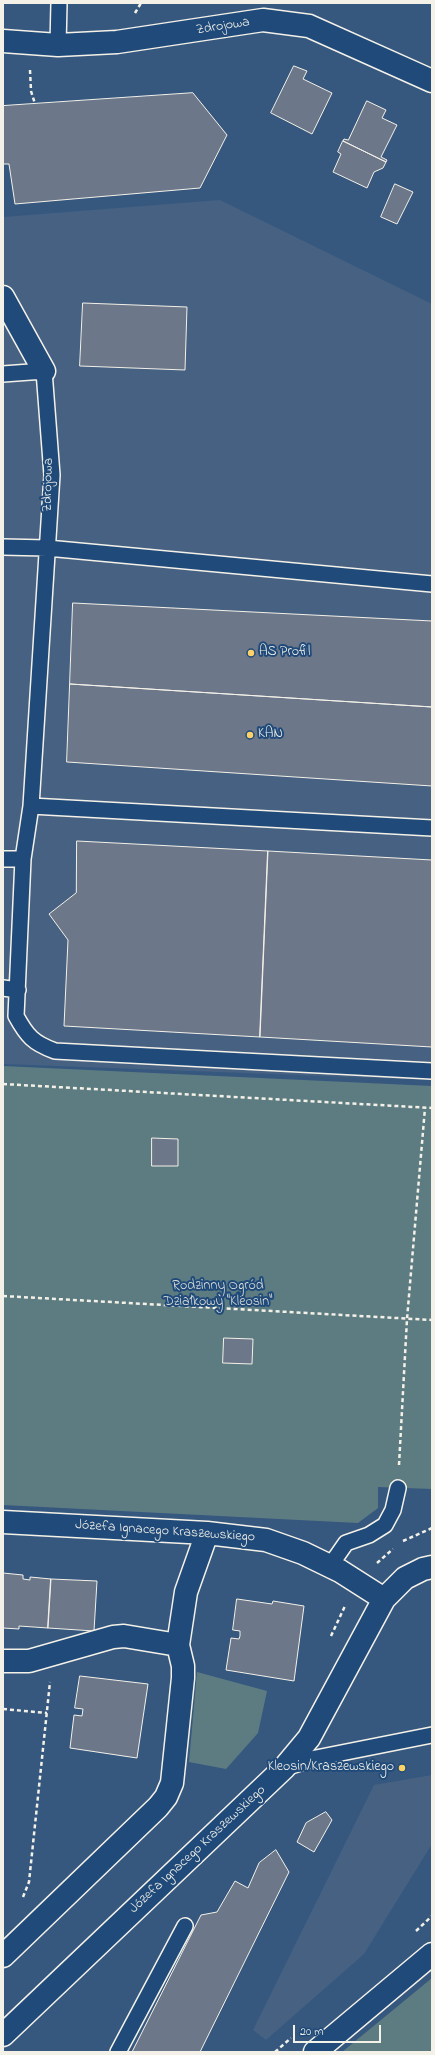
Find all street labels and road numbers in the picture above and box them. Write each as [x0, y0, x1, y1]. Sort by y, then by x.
street label: Zdrojowa [195, 14, 251, 40]
street label: Zdrojowa [40, 458, 58, 512]
street label: Józefa Ignacego Kraszewskiego [75, 1517, 255, 1547]
street label: Józefa Ignacego Kraszewskiego [126, 1782, 270, 1918]

